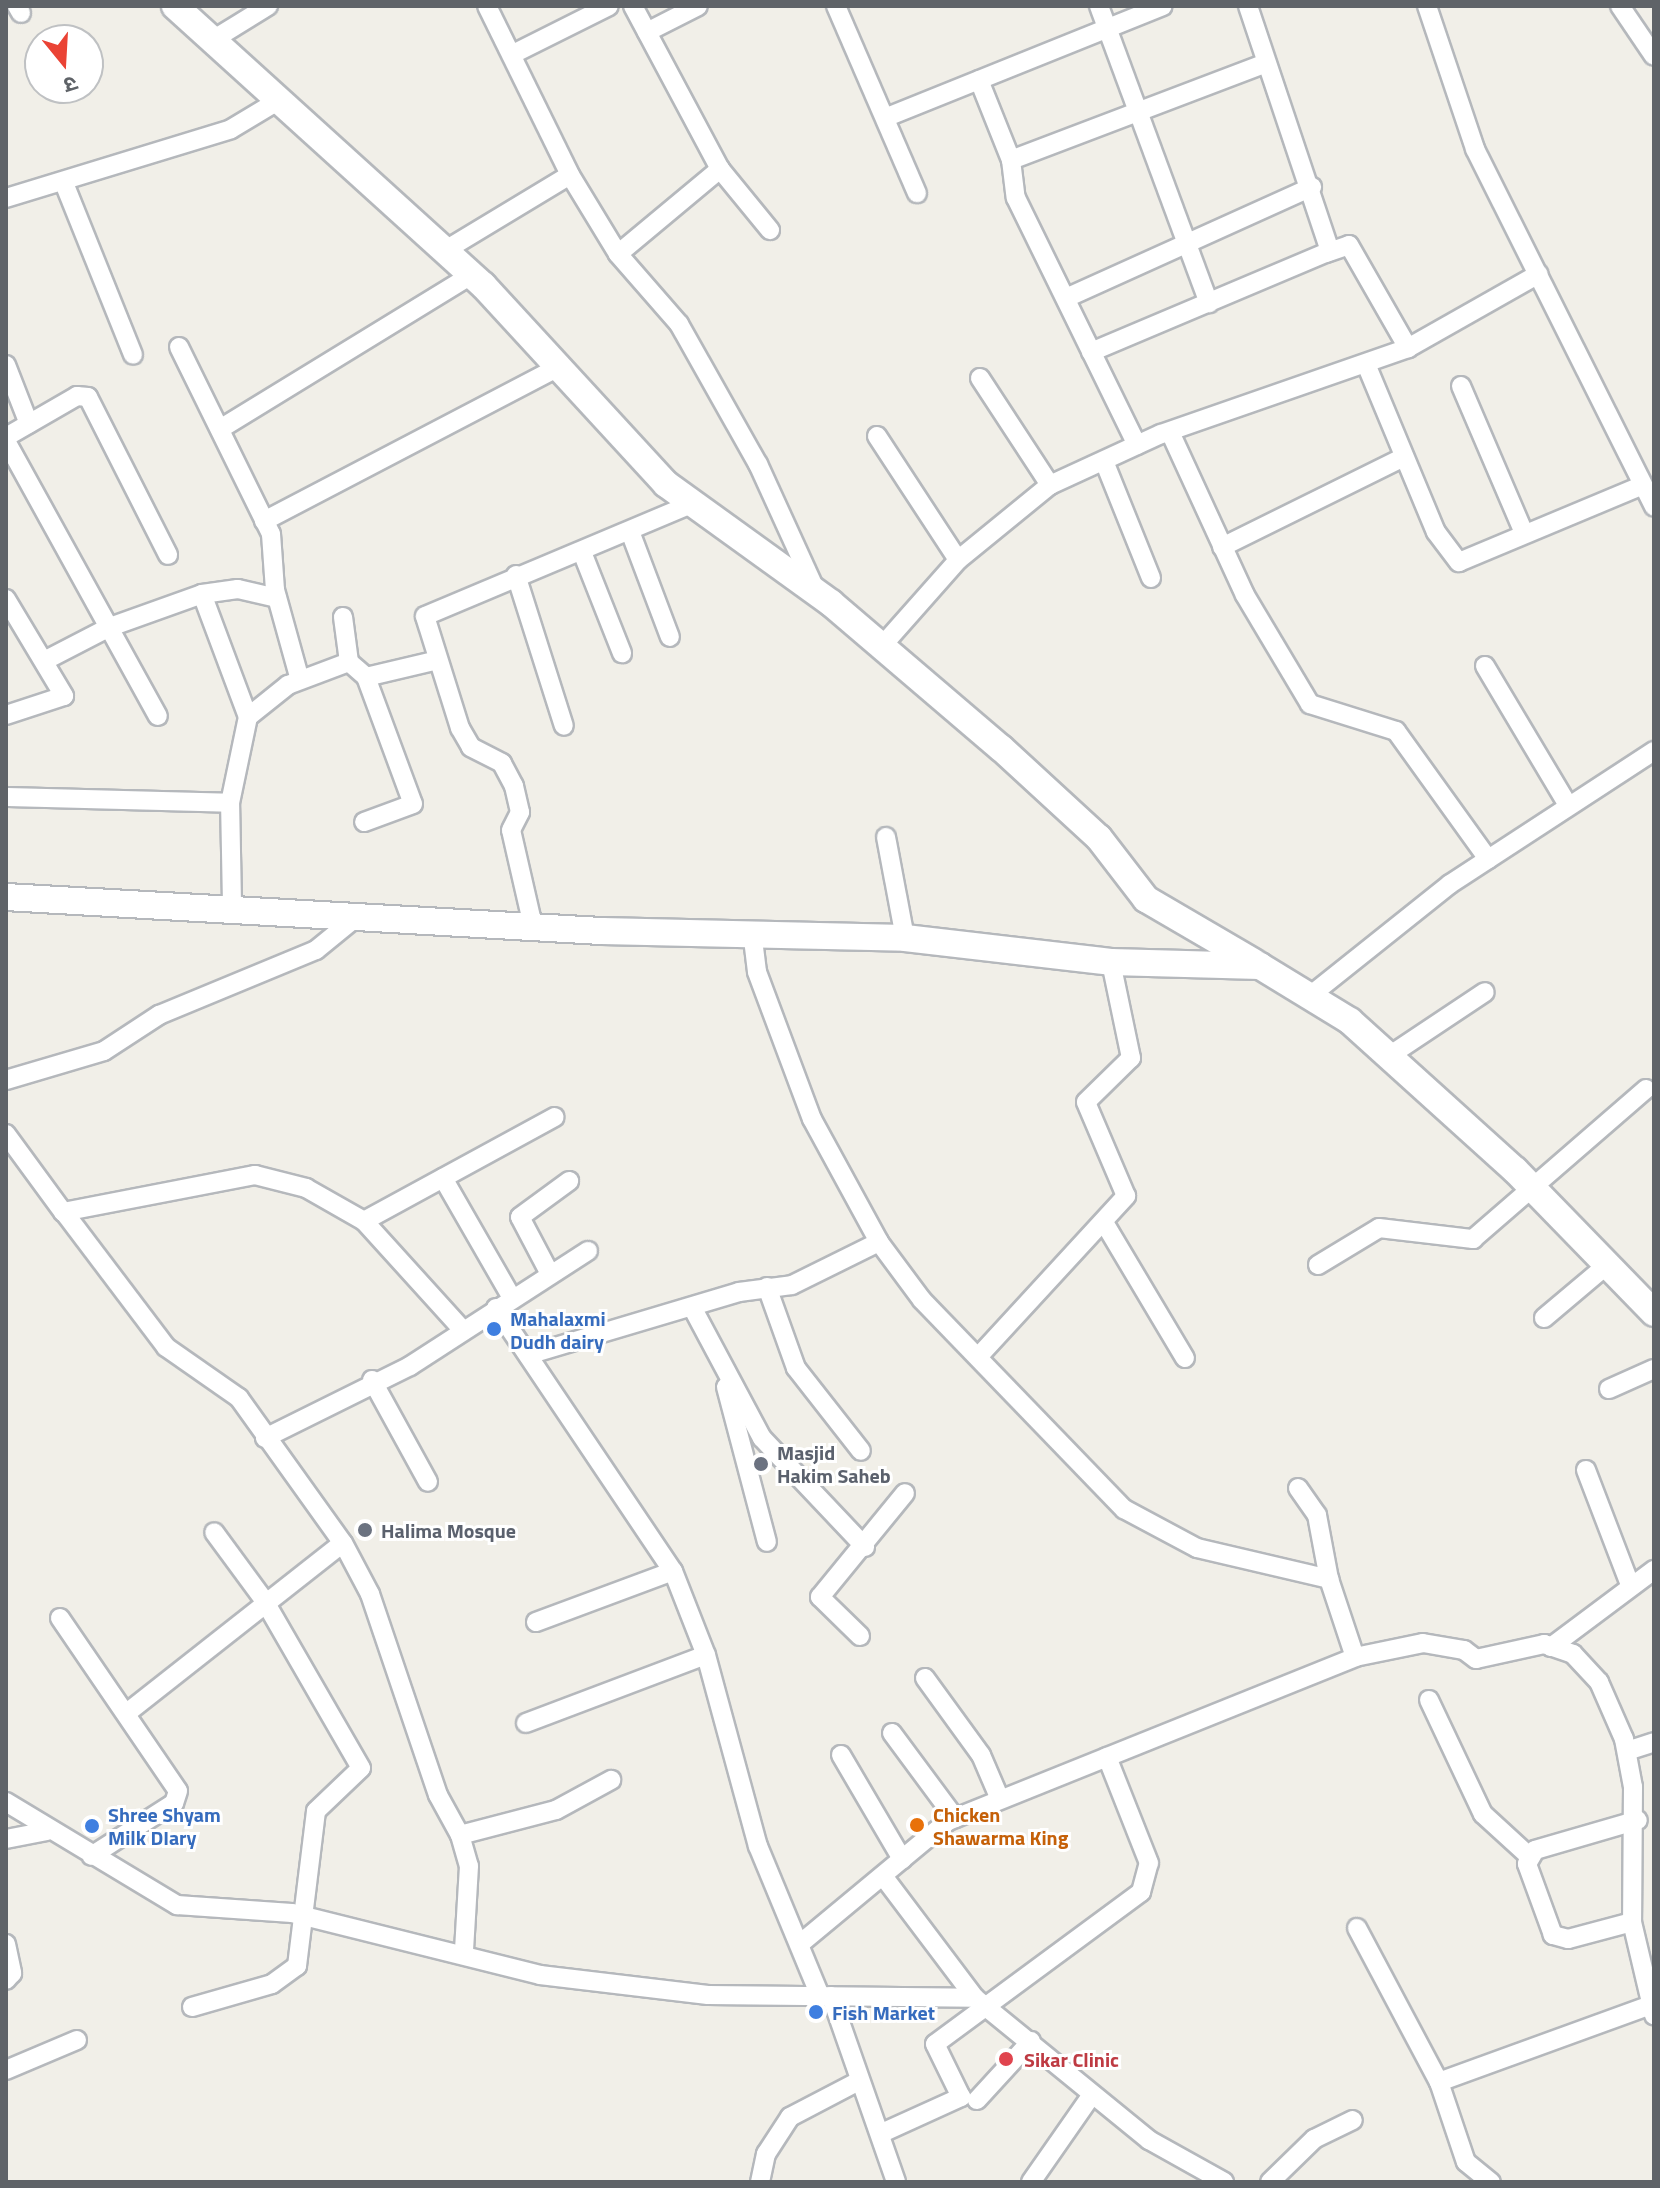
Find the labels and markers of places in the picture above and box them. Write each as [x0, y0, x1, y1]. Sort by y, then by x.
place label: Mahalaxmi Dudh dairy [510, 1306, 606, 1353]
marker: Mahalaxmi Dudh dairy [485, 1320, 503, 1338]
place label: Masjid Hakim Saheb [777, 1440, 891, 1487]
marker: Masjid Hakim Saheb [752, 1455, 770, 1473]
place label: Halima Mosque [381, 1518, 516, 1542]
marker: Halima Mosque [356, 1521, 374, 1539]
place label: Shree Shyam Milk DIary [108, 1802, 221, 1849]
place label: Chicken Shawarma King [933, 1802, 1068, 1849]
marker: Chicken Shawarma King [908, 1816, 926, 1834]
marker: Shree Shyam Milk DIary [83, 1817, 101, 1835]
place label: Fish Market [832, 2000, 935, 2024]
marker: Fish Market [807, 2003, 825, 2021]
place label: Sikar Clinic [1024, 2047, 1119, 2071]
marker: Sikar Clinic [995, 2048, 1017, 2070]

